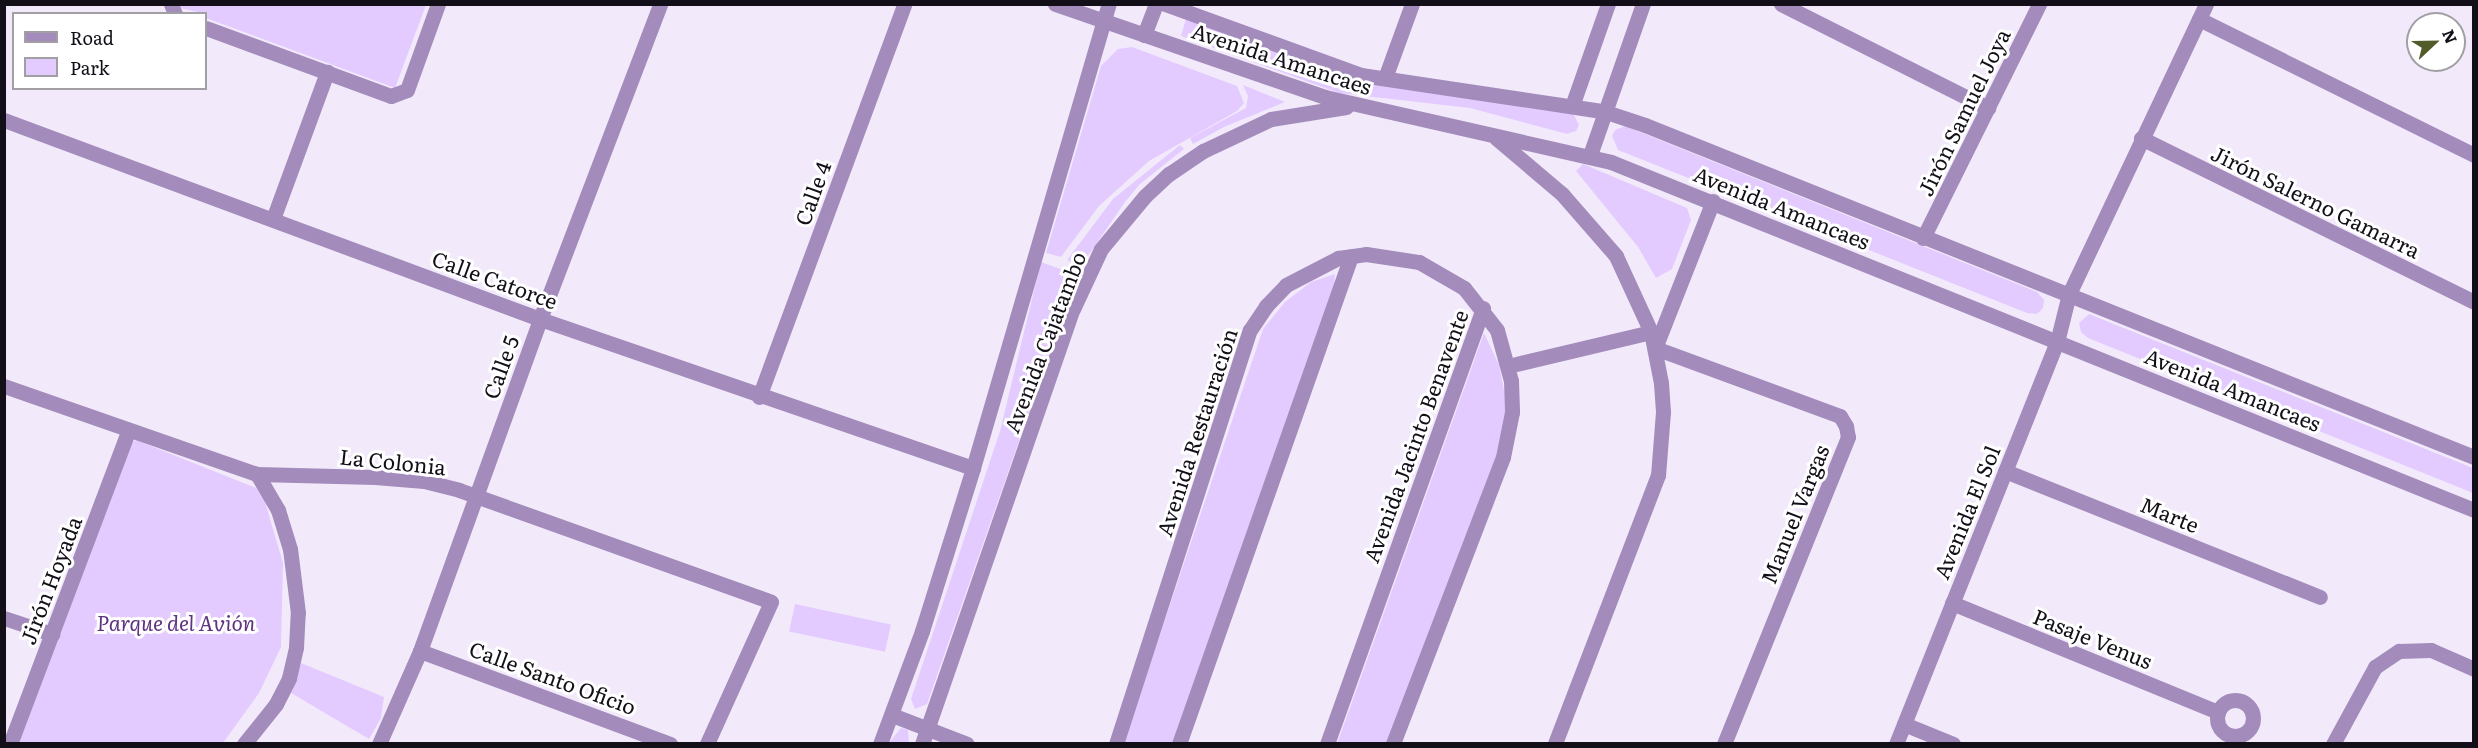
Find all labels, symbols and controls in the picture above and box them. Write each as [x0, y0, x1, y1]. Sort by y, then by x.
legend [12, 12, 207, 90]
north arrow [2406, 12, 2466, 72]
street label: Avenida Amancaes [1189, 17, 1375, 99]
text: Road [70, 24, 114, 51]
street label: Jirón Samuel Joya [1912, 24, 2014, 200]
text: N [2437, 25, 2464, 47]
text: Park [70, 54, 109, 81]
street label: Jirón Salerno Gamarra [2207, 139, 2425, 263]
street label: Calle 4 [789, 158, 835, 228]
street label: Avenida Amancaes [1690, 160, 1874, 254]
street label: Calle Catorce [429, 245, 561, 313]
street label: Avenida Cajatambo [998, 248, 1090, 436]
street label: Avenida Jacinto Benavente [1357, 306, 1473, 566]
street label: Avenida Restauración [1151, 325, 1241, 539]
street label: Calle 5 [477, 332, 523, 402]
street label: Avenida Amancaes [2141, 342, 2325, 436]
street label: Manuel Vargas [1755, 441, 1833, 587]
street label: Avenida El Sol [1928, 442, 2004, 582]
street label: La Colonia [339, 443, 447, 479]
street label: Marte [2137, 491, 2203, 537]
street label: Jirón Hoyada [14, 512, 86, 648]
street label: Pasaje Venus [2030, 603, 2156, 673]
park label: Parque del Avión [97, 609, 255, 635]
street label: Calle Santo Oficio [466, 635, 640, 719]

